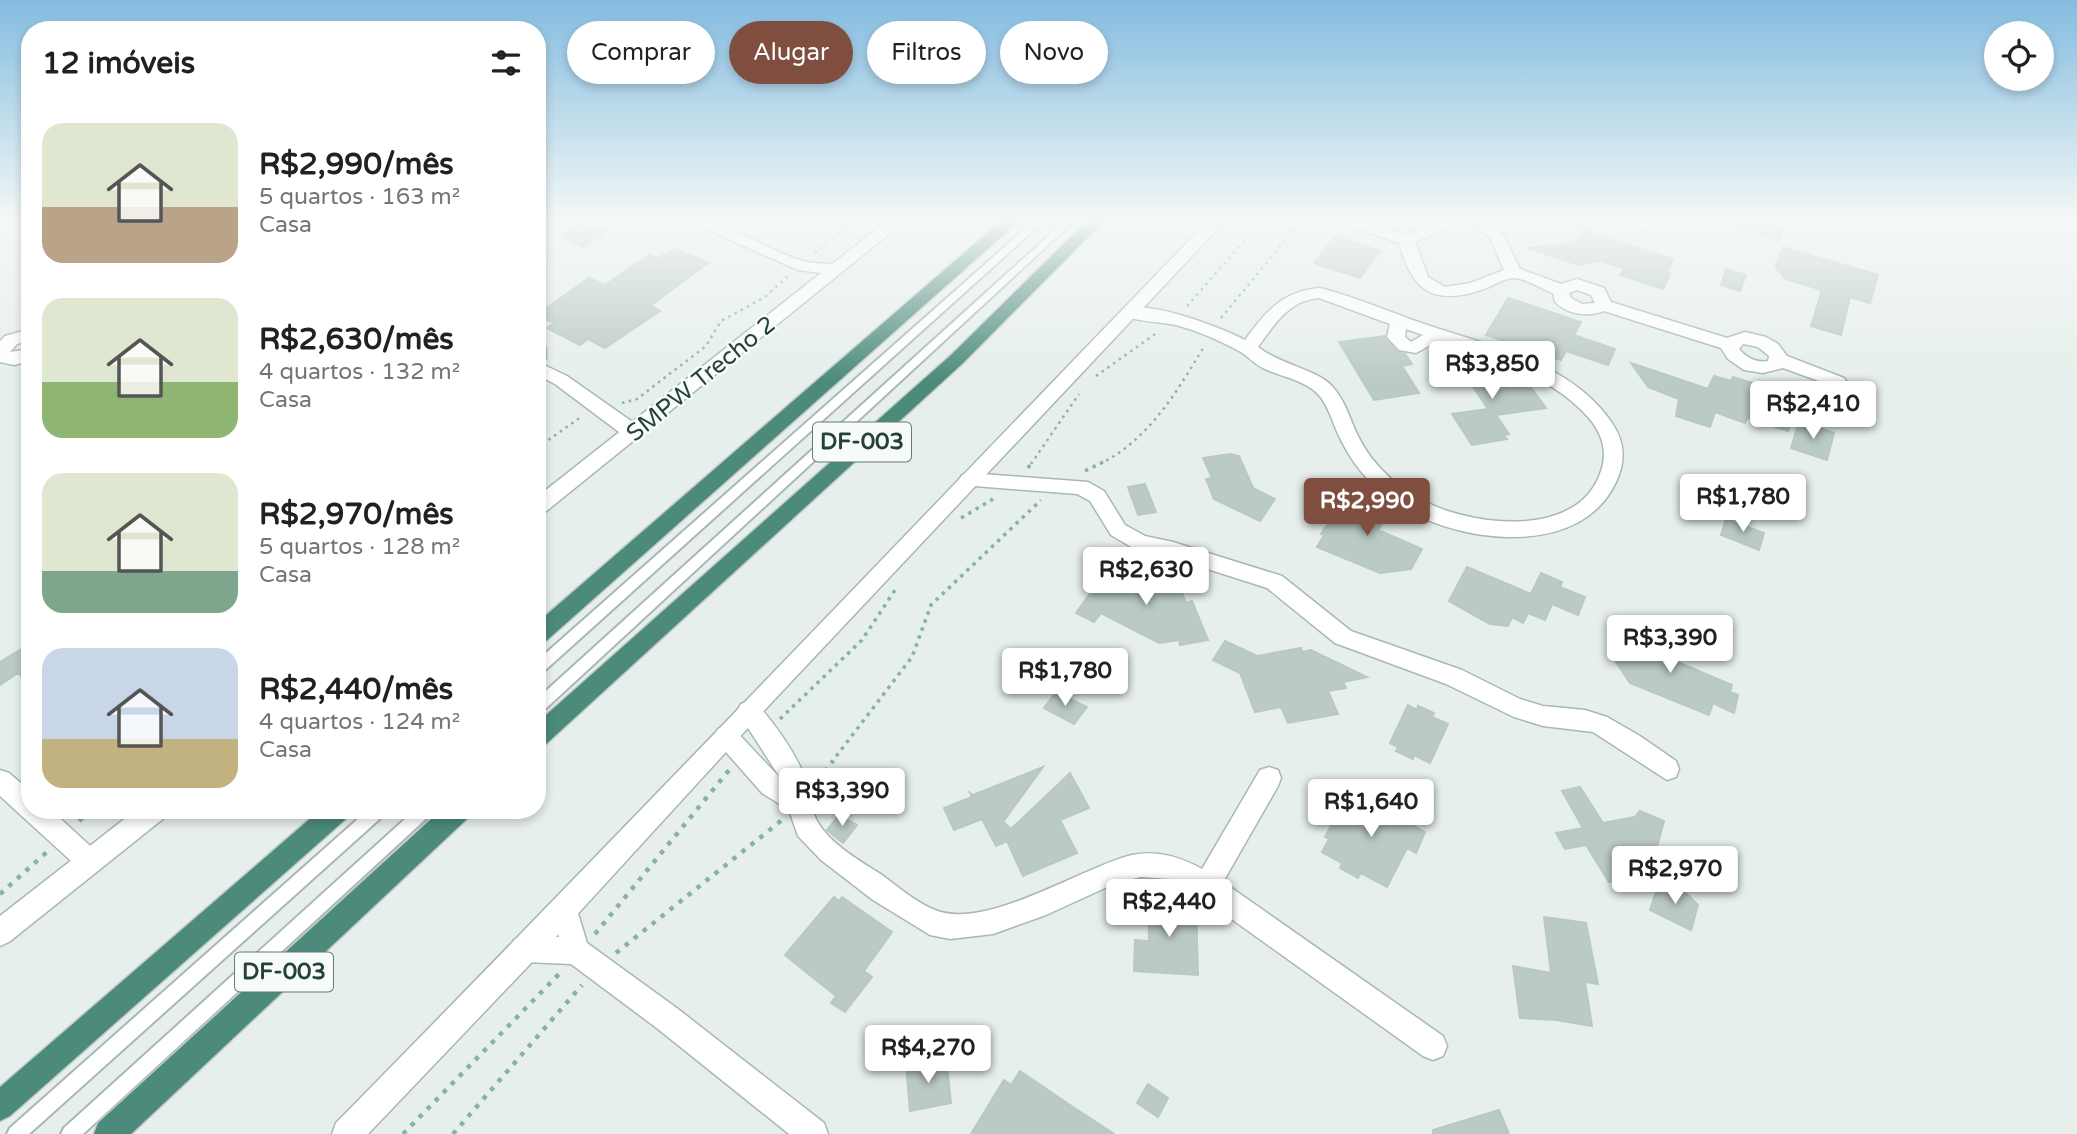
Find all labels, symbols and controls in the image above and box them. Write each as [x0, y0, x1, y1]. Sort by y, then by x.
chip: Comprar [567, 21, 715, 84]
chip: Alugar [729, 21, 853, 84]
chip: Filtros [867, 21, 986, 84]
chip: Novo [1000, 21, 1108, 84]
map controls [1984, 21, 2054, 91]
button: locate [1984, 21, 2054, 91]
icon: filters [487, 44, 525, 82]
text: 12 imóveis [42, 45, 195, 82]
text: R$2,990/mês [259, 146, 454, 183]
icon: home [98, 151, 182, 235]
text: 5 quartos · 163 m² [259, 183, 460, 211]
text: Casa [259, 211, 312, 239]
street label: SMPW Trecho 2 [621, 310, 781, 448]
text: R$2,630/mês [259, 321, 454, 358]
icon: home [98, 326, 182, 410]
pin: R$3,850 [1427, 342, 1557, 401]
text: R$3,850 [1445, 350, 1539, 378]
text: 4 quartos · 132 m² [259, 358, 460, 386]
pin: R$2,410 [1748, 382, 1878, 441]
text: Casa [259, 386, 312, 414]
text: R$2,410 [1766, 390, 1860, 418]
road number: DF-003 [813, 422, 911, 462]
pin: R$1,780 [1678, 475, 1808, 534]
pin: R$2,990 [1302, 478, 1432, 538]
text: R$1,780 [1696, 483, 1790, 511]
text: R$2,990 [1320, 487, 1414, 515]
text: R$2,970/mês [259, 496, 454, 533]
icon: home [98, 501, 182, 585]
text: 5 quartos · 128 m² [259, 533, 460, 561]
pin: R$2,630 [1081, 548, 1211, 607]
text: R$2,630 [1099, 556, 1193, 584]
text: Casa [259, 561, 312, 589]
pin: R$3,390 [1605, 616, 1735, 675]
text: R$3,390 [1623, 624, 1717, 652]
pin: R$1,780 [1000, 648, 1130, 708]
text: R$1,780 [1018, 657, 1112, 685]
text: R$2,440/mês [259, 671, 453, 708]
icon: home [98, 676, 182, 760]
text: 4 quartos · 124 m² [259, 708, 460, 736]
text: Casa [259, 736, 312, 764]
pin: R$3,390 [777, 768, 907, 828]
text: R$3,390 [795, 777, 889, 805]
pin: R$1,640 [1306, 780, 1436, 839]
text: R$1,640 [1324, 788, 1418, 816]
pin: R$2,970 [1610, 846, 1740, 906]
text: R$2,970 [1628, 855, 1722, 883]
pin: R$2,440 [1104, 880, 1234, 939]
text: R$2,440 [1122, 888, 1216, 916]
road number: DF-003 [235, 953, 333, 992]
pin: R$4,270 [863, 1026, 993, 1085]
text: R$4,270 [881, 1034, 975, 1062]

